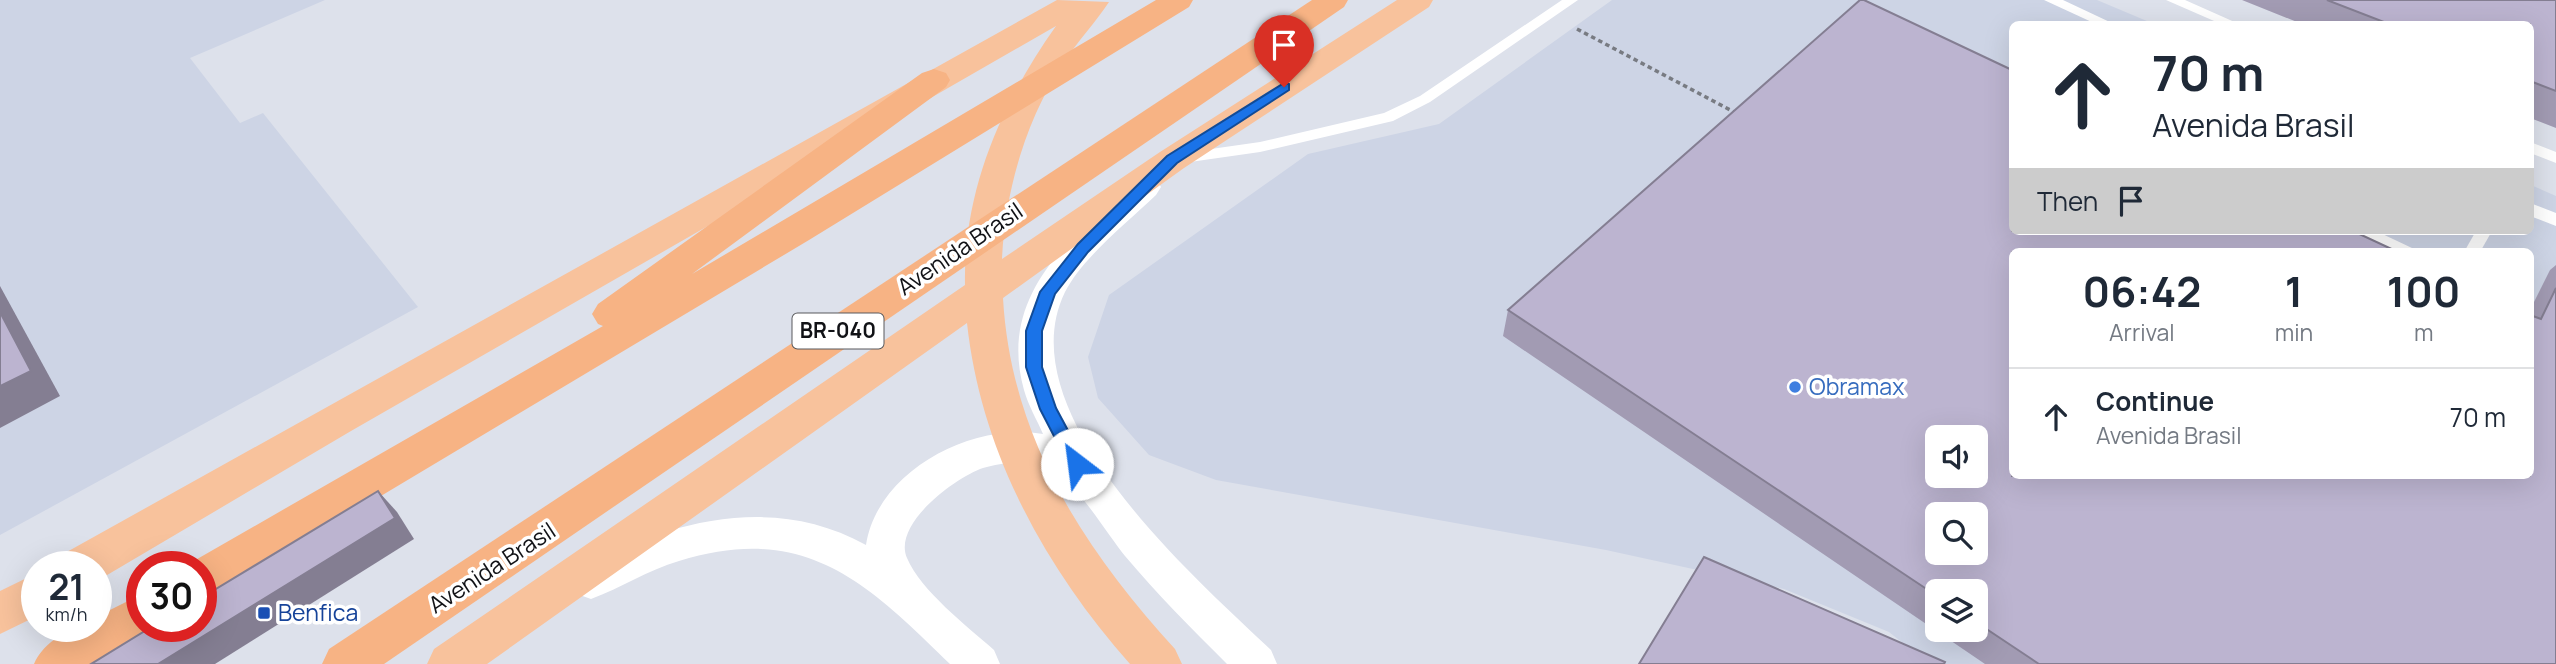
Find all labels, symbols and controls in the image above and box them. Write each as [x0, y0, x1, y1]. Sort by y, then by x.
pin [1254, 15, 1314, 87]
icon: arrive [1265, 26, 1303, 64]
text: 70 m [2152, 39, 2264, 106]
icon: ahead [2037, 49, 2128, 140]
text: Avenida Brasil [2152, 103, 2354, 147]
icon: arrive [2112, 182, 2150, 220]
text: Then [2037, 183, 2098, 219]
street label: Avenida Brasil [890, 194, 1029, 302]
text: 06:42 [2083, 262, 2201, 320]
text: 1 [2285, 262, 2303, 320]
text: 100 [2387, 262, 2460, 320]
road number: BR-040 [792, 314, 884, 348]
text: Arrival [2109, 316, 2175, 348]
text: min [2275, 316, 2313, 348]
text: m [2414, 316, 2433, 348]
place label: Obramax [1809, 370, 1904, 402]
marker: Obramax [1787, 379, 1803, 395]
text: Continue [2096, 383, 2214, 419]
icon: ahead [2037, 398, 2075, 436]
text: 70 m [2450, 399, 2506, 435]
text: Avenida Brasil [2096, 419, 2242, 451]
map controls [1925, 425, 1988, 642]
button: sound [1925, 425, 1988, 488]
position arrow [1040, 427, 1114, 501]
button: search [1925, 502, 1988, 565]
street label: Avenida Brasil [422, 514, 561, 620]
speed limit sign: 30 [126, 551, 217, 642]
text: 21 [48, 563, 85, 611]
button: layers [1925, 579, 1988, 642]
place label: Benfica [278, 596, 358, 628]
text: km/h [46, 602, 87, 626]
marker: Benfica [256, 605, 272, 621]

